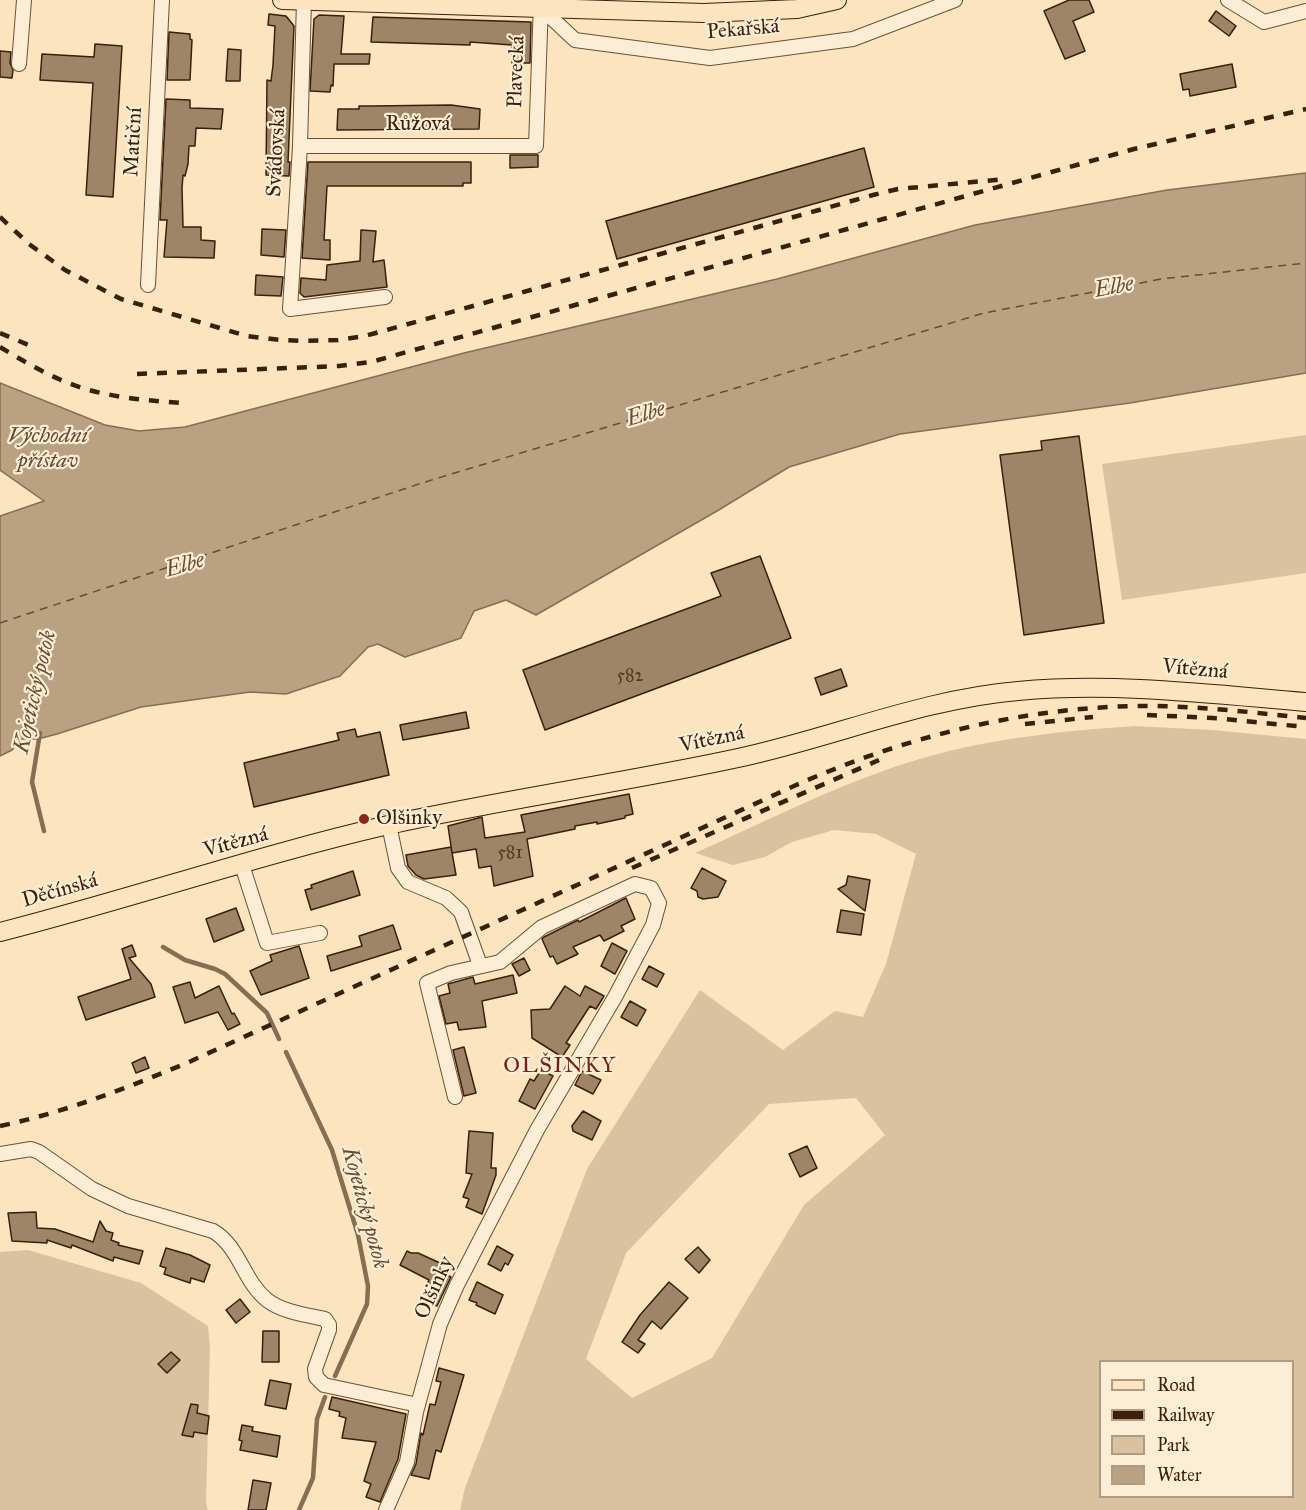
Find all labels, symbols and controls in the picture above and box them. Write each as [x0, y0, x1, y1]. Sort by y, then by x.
street label: Pekařská [706, 14, 780, 46]
street label: Plavecká [503, 35, 531, 109]
street label: Matiční [120, 107, 148, 177]
street label: Svádovská [262, 108, 292, 198]
street label: Růžová [386, 112, 450, 138]
water label: Elbe [1092, 271, 1136, 305]
water label: Elbe [623, 397, 669, 433]
water label: Východní přístav [8, 424, 88, 476]
water label: Elbe [162, 548, 208, 584]
water label: Kojetický potok [9, 628, 63, 756]
street label: Vítězná [1161, 655, 1229, 685]
house number: 582 [617, 666, 643, 688]
street label: Vítězná [677, 721, 747, 759]
place label: Olšinky [376, 806, 442, 832]
marker: Olšinky [357, 812, 371, 826]
street label: Vítězná [201, 822, 271, 864]
house number: 581 [497, 843, 523, 865]
street label: Děčínská [19, 868, 101, 914]
district label: OLŠINKY [503, 1054, 617, 1080]
water label: Kojetický potok [335, 1144, 393, 1272]
street label: Olšinky [410, 1253, 460, 1323]
legend [1099, 1360, 1294, 1498]
text: Road [1157, 1374, 1195, 1396]
text: Railway [1157, 1404, 1214, 1426]
text: Park [1157, 1434, 1190, 1456]
text: Water [1157, 1464, 1201, 1486]

